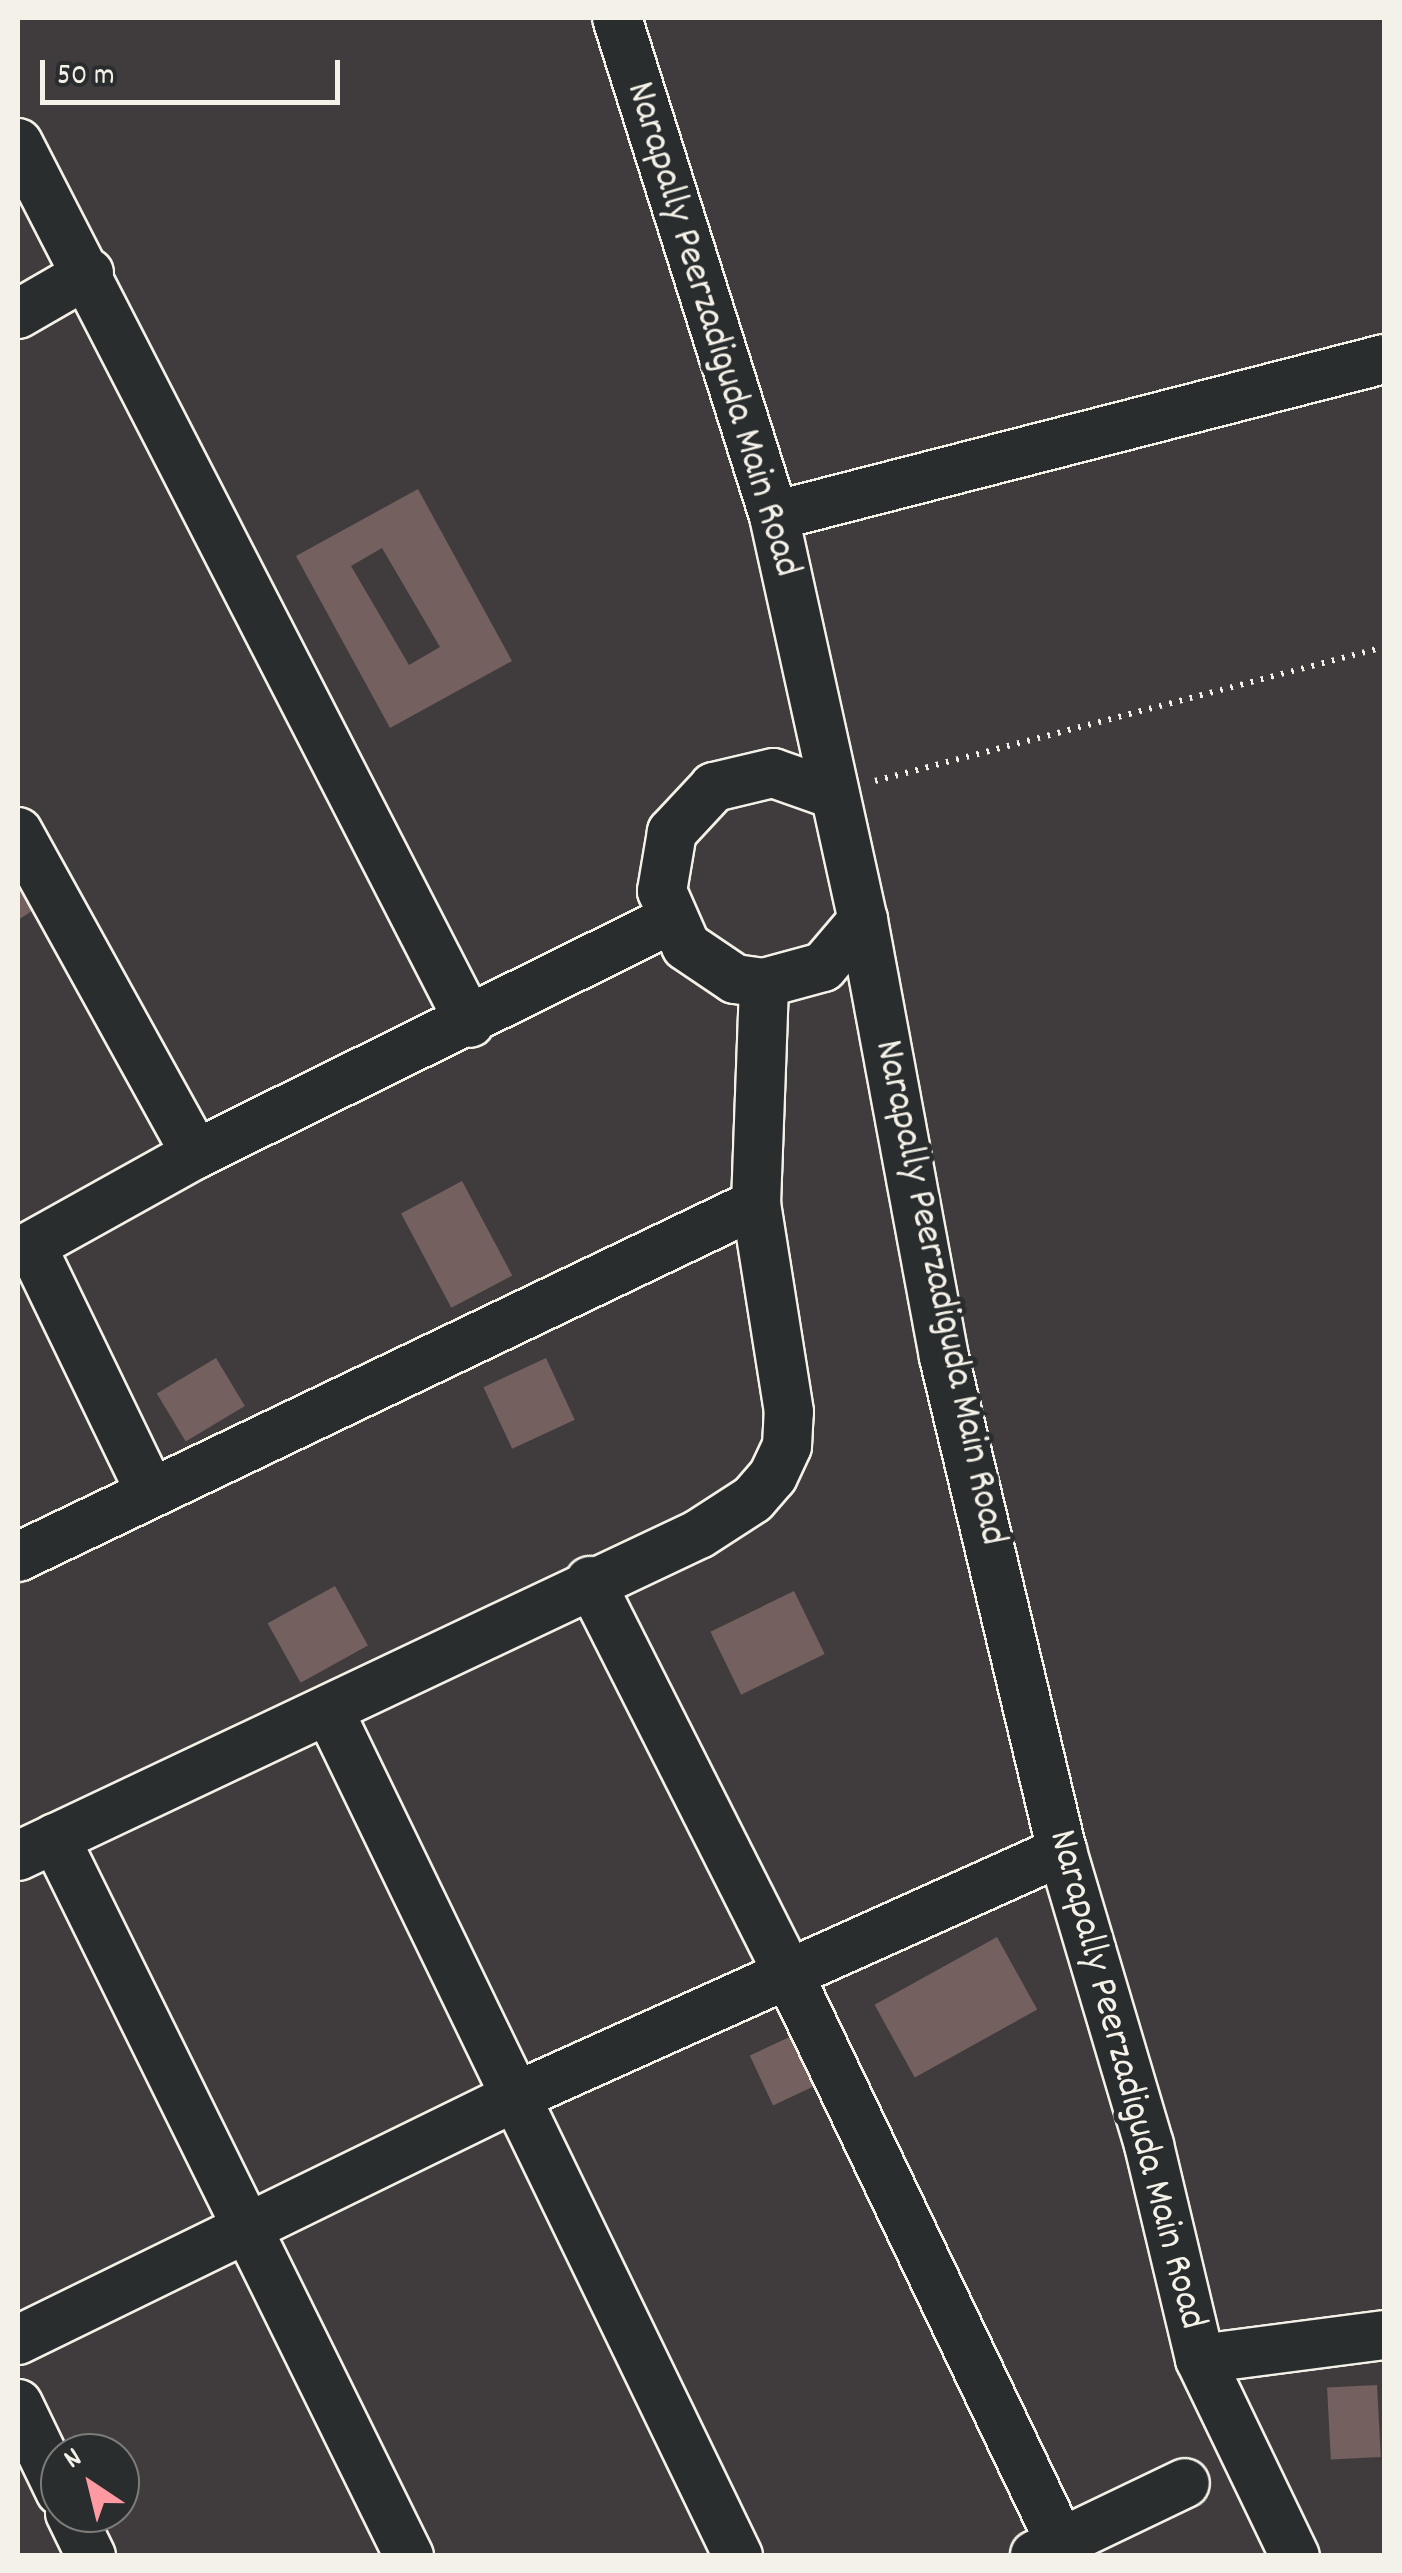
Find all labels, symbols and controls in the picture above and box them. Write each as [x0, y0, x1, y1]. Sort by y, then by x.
scale bar [45, 40, 345, 102]
text: 50 m [57, 56, 115, 99]
street label: Narapally Peerzadiguda Main Road [613, 77, 809, 583]
street label: Narapally Peerzadiguda Main Road [861, 1036, 1015, 1550]
street label: Narapally Peerzadiguda Main Road [1035, 1825, 1215, 2335]
north arrow [40, 2433, 140, 2533]
text: N [57, 2440, 91, 2480]

